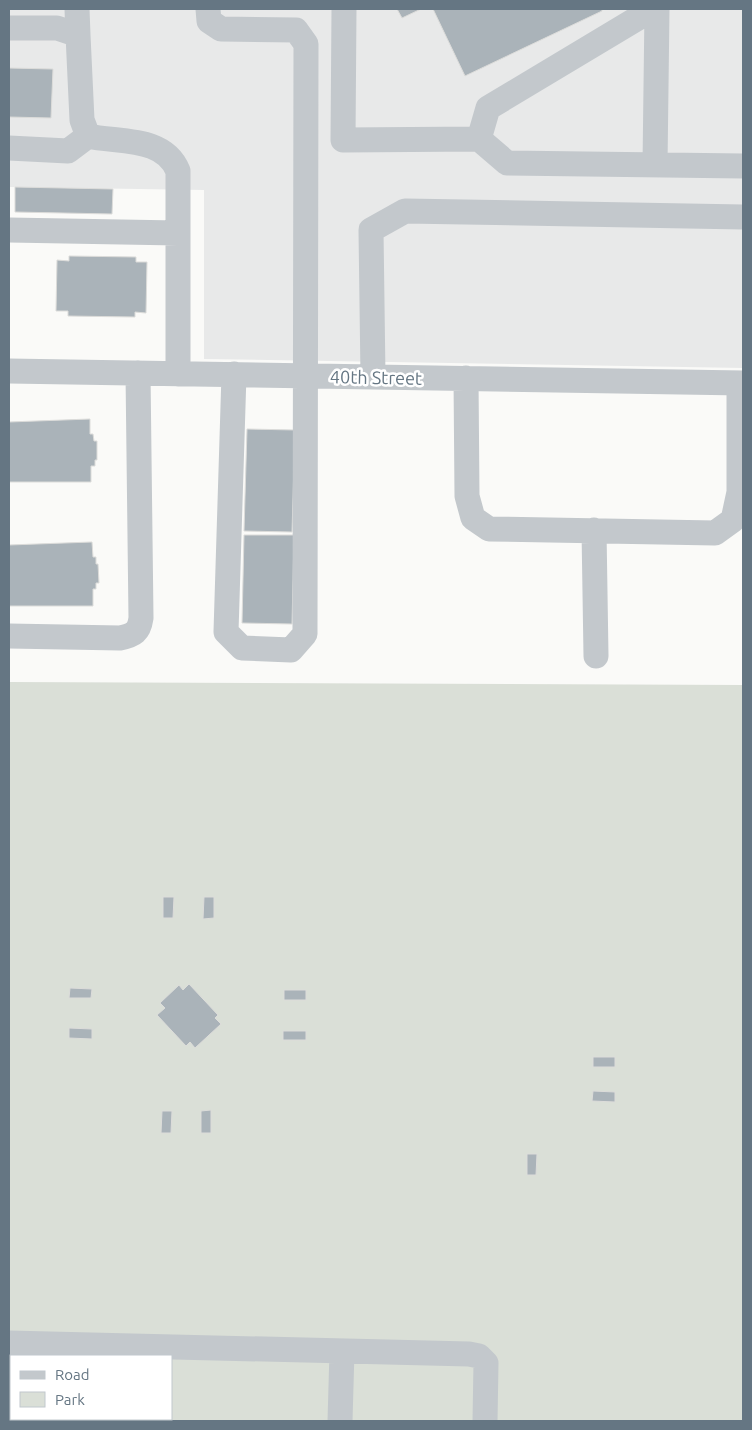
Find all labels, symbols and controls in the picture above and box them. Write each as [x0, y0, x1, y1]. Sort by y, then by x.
street label: 40th Street [330, 366, 422, 388]
legend [10, 1355, 172, 1420]
text: Road [55, 1366, 90, 1383]
text: Park [55, 1391, 85, 1408]

